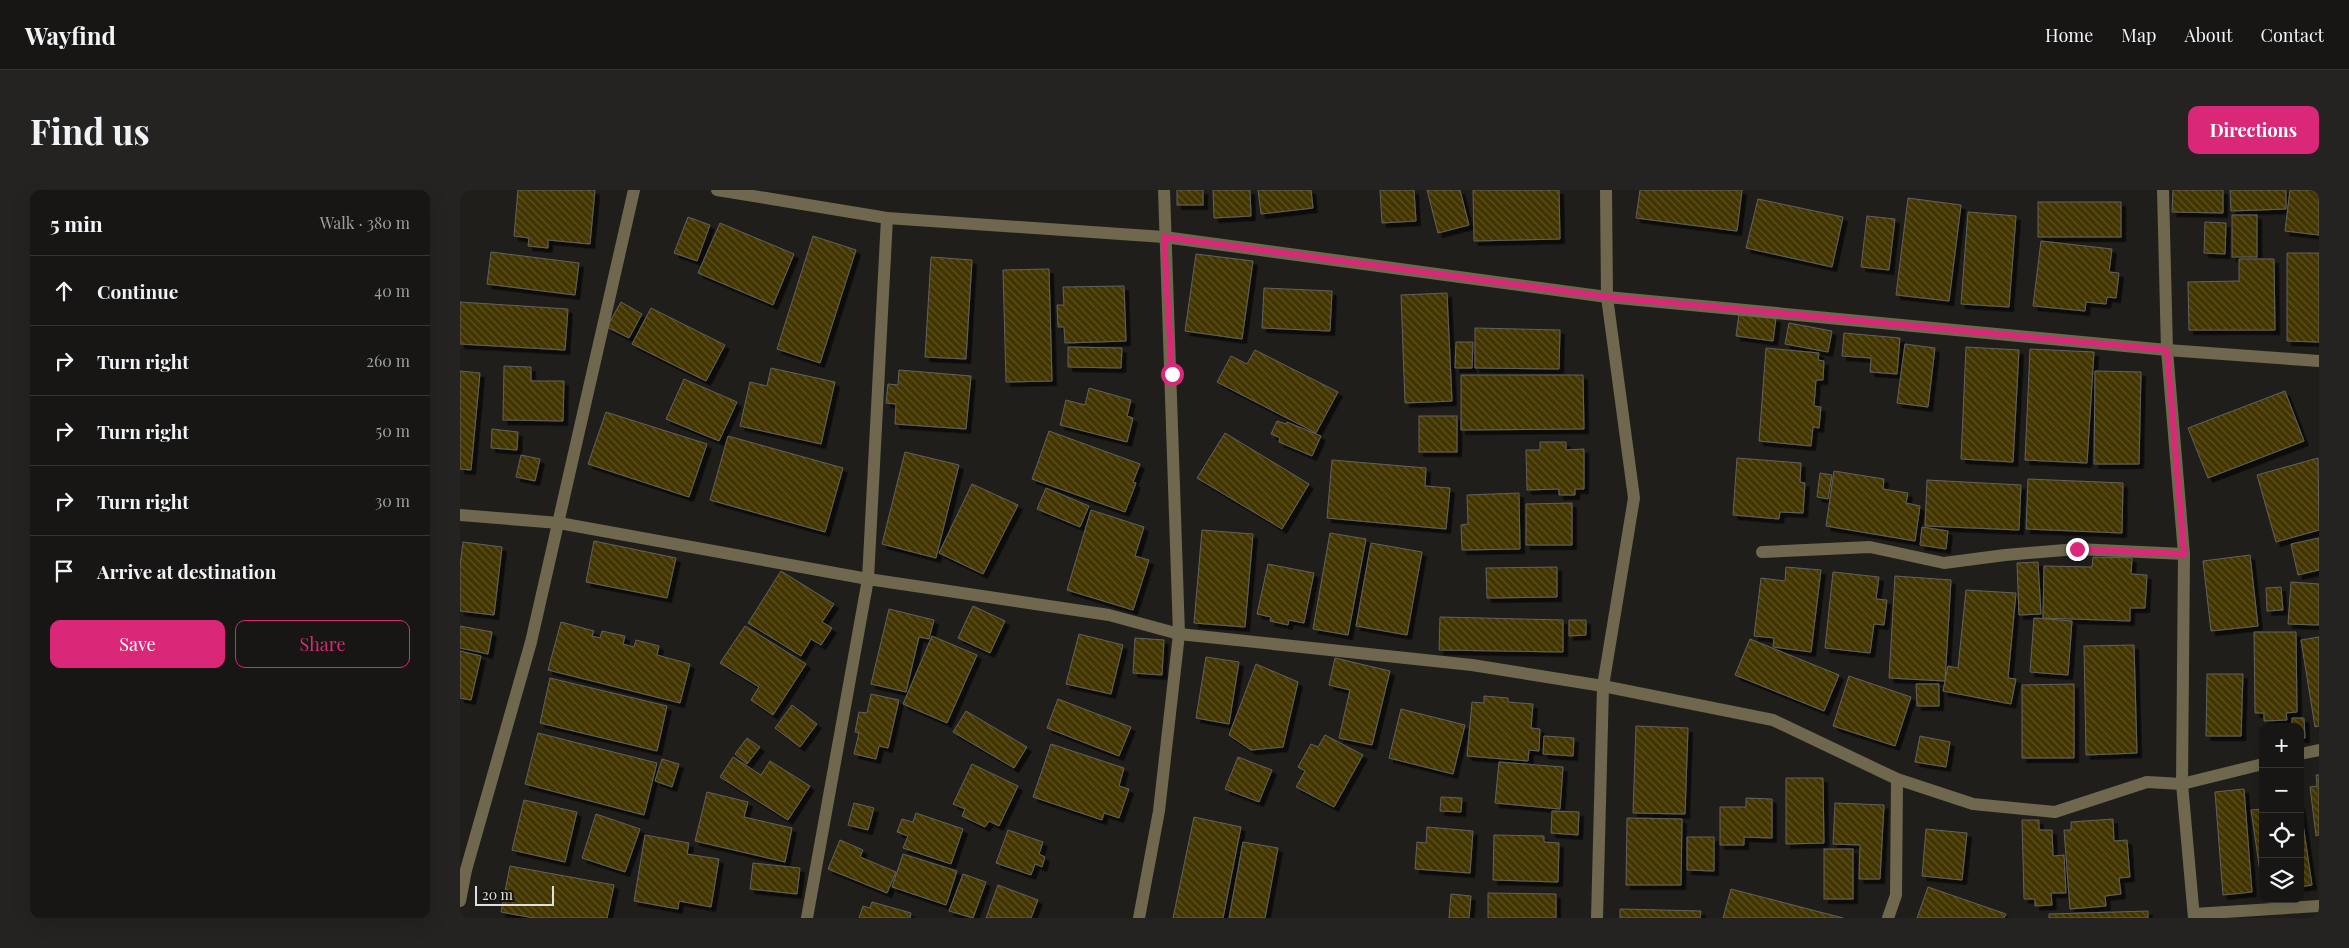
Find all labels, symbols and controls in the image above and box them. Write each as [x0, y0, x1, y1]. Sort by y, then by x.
text: Wayfind [25, 19, 116, 51]
text: Home [2045, 23, 2093, 47]
text: Map [2121, 23, 2156, 47]
text: About [2184, 23, 2233, 47]
text: Contact [2261, 23, 2324, 47]
button: Directions [2188, 106, 2319, 154]
text: Find us [30, 107, 150, 154]
text: 5 min [50, 209, 103, 237]
text: Walk · 380 m [320, 212, 410, 233]
icon: ahead [50, 277, 78, 305]
text: Continue [97, 278, 178, 304]
text: 40 m [374, 280, 410, 301]
icon: right [50, 347, 78, 375]
text: Turn right [97, 348, 189, 374]
text: 260 m [366, 350, 410, 371]
route start [1161, 363, 1184, 386]
icon: right [50, 417, 78, 445]
text: Turn right [97, 418, 189, 444]
text: 50 m [376, 420, 410, 441]
icon: right [50, 487, 78, 515]
text: Turn right [97, 488, 189, 514]
text: 30 m [375, 490, 410, 511]
route end [2066, 538, 2089, 561]
icon: arrive [50, 557, 78, 585]
text: Arrive at destination [97, 558, 277, 584]
button: Save [50, 620, 225, 668]
button: Share [235, 620, 410, 668]
map controls [2259, 723, 2304, 903]
button: + [2259, 723, 2304, 768]
button: − [2259, 768, 2304, 813]
button: locate [2259, 813, 2304, 858]
button: layers [2259, 858, 2304, 903]
scale bar [475, 883, 554, 906]
text: 20 m [482, 885, 513, 904]

